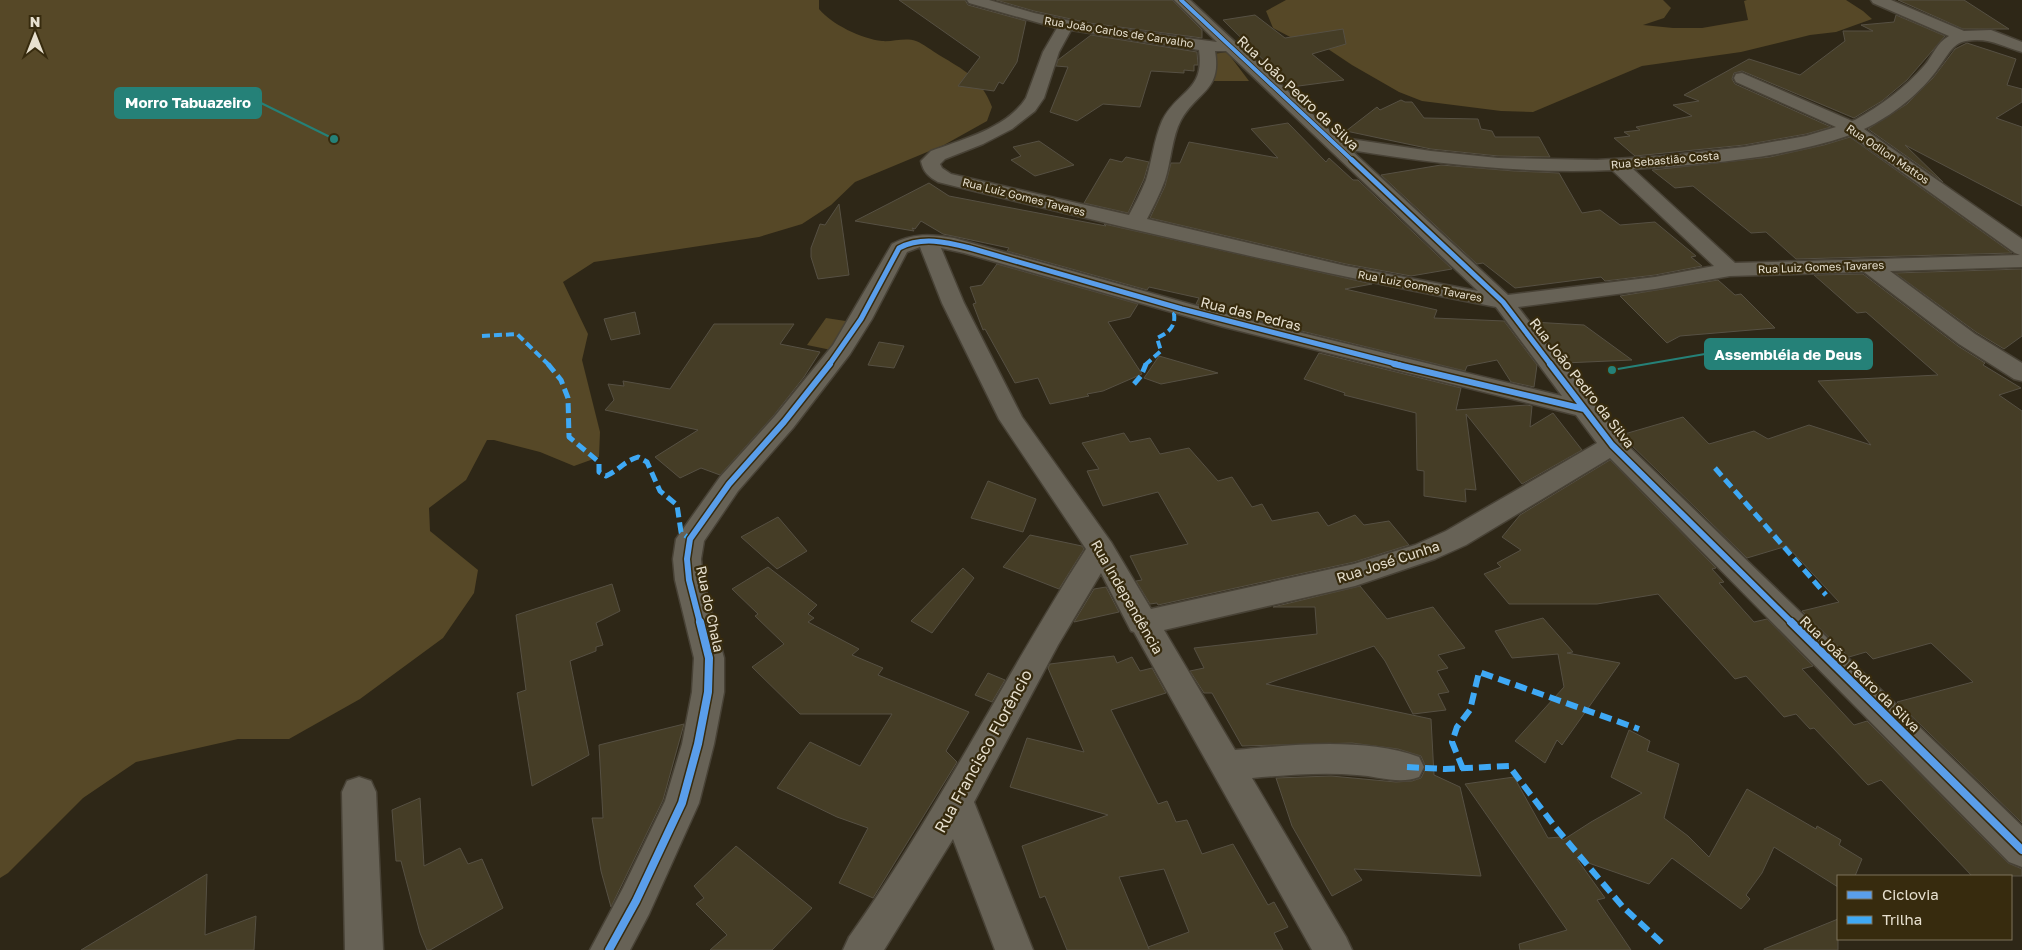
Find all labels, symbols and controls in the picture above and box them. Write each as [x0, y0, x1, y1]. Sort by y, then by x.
north arrow [10, 10, 60, 60]
text: N [30, 13, 40, 30]
street label: Rua João Carlos de Carvalho [1044, 13, 1195, 50]
street label: Rua João Pedro da Silva [1234, 32, 1363, 154]
callout: Morro Tabuazeiro [115, 88, 261, 118]
text: Morro Tabuazeiro [125, 93, 251, 111]
street label: Rua Odilon Mattos [1844, 121, 1932, 186]
street label: Rua Sebastião Costa [1610, 148, 1720, 171]
street label: Rua Luiz Gomes Tavares [961, 175, 1087, 218]
street label: Rua Luiz Gomes Tavares [1758, 258, 1884, 275]
street label: Rua Luiz Gomes Tavares [1357, 267, 1483, 304]
street label: Rua das Pedras [1199, 293, 1303, 334]
street label: Rua João Pedro da Silva [1526, 314, 1638, 451]
callout: Assembléia de Deus [1705, 339, 1872, 369]
text: Assembléia de Deus [1714, 345, 1862, 363]
street label: Rua Independência [1088, 537, 1167, 657]
street label: Rua José Cunha [1334, 537, 1442, 586]
street label: Rua do Chala [693, 564, 728, 654]
street label: Rua João Pedro da Silva [1797, 612, 1924, 735]
street label: Rua Francisco Florêncio [930, 666, 1036, 836]
legend [1837, 875, 2012, 940]
text: Ciclovia [1882, 885, 1939, 903]
text: Trilha [1882, 910, 1922, 928]

